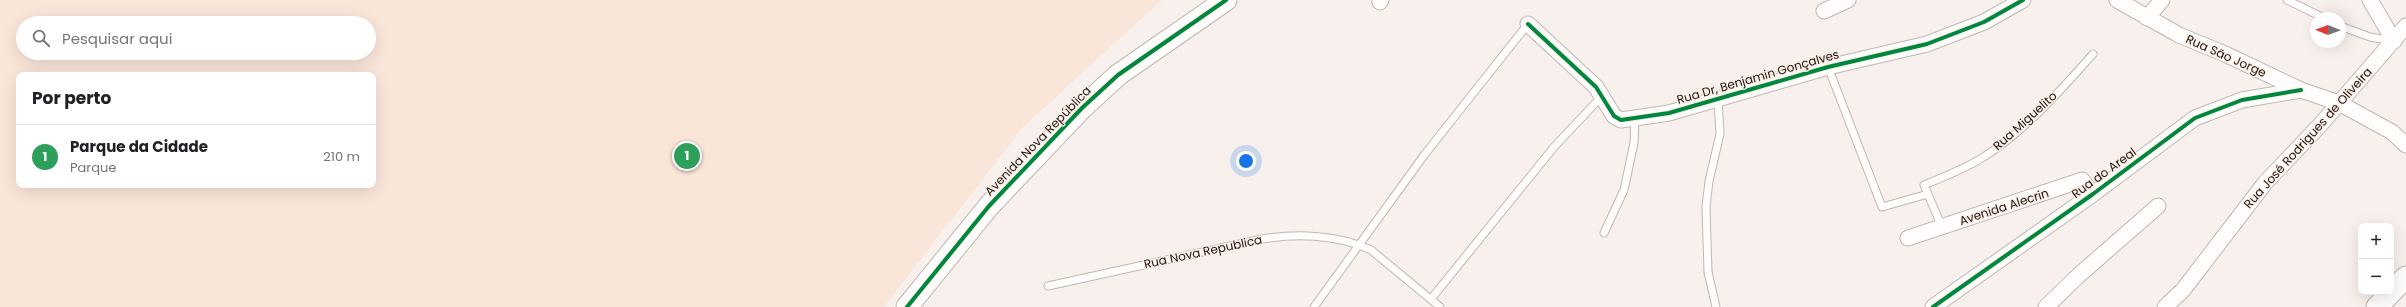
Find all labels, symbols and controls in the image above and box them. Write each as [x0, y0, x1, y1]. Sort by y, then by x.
north arrow [2310, 12, 2346, 48]
search box [16, 16, 376, 60]
icon: search [30, 27, 52, 49]
text: Pesquisar aqui [62, 28, 172, 49]
street label: Rua São Jorge [2183, 30, 2269, 81]
street label: Rua Dr, Benjamin Gonçalves [1675, 45, 1841, 108]
street label: Rua José Rodrigues de Oliveira [2240, 64, 2376, 212]
street label: Avenida Nova República [981, 82, 1095, 199]
text: Por perto [32, 86, 111, 110]
street label: Rua Miguelito [1989, 87, 2061, 154]
text: Parque da Cidade [70, 136, 208, 157]
pin: 1 [674, 141, 700, 171]
street label: Rua do Areal [2068, 143, 2140, 202]
text: 1 [43, 147, 47, 166]
text: 210 m [323, 147, 360, 166]
your location [1236, 151, 1256, 171]
text: Parque [70, 158, 116, 177]
street label: Avenida Alecrin [1957, 184, 2051, 229]
map controls [2358, 223, 2394, 295]
button: + [2358, 223, 2394, 259]
street label: Rua Nova Republica [1142, 231, 1264, 272]
button: − [2358, 259, 2394, 295]

